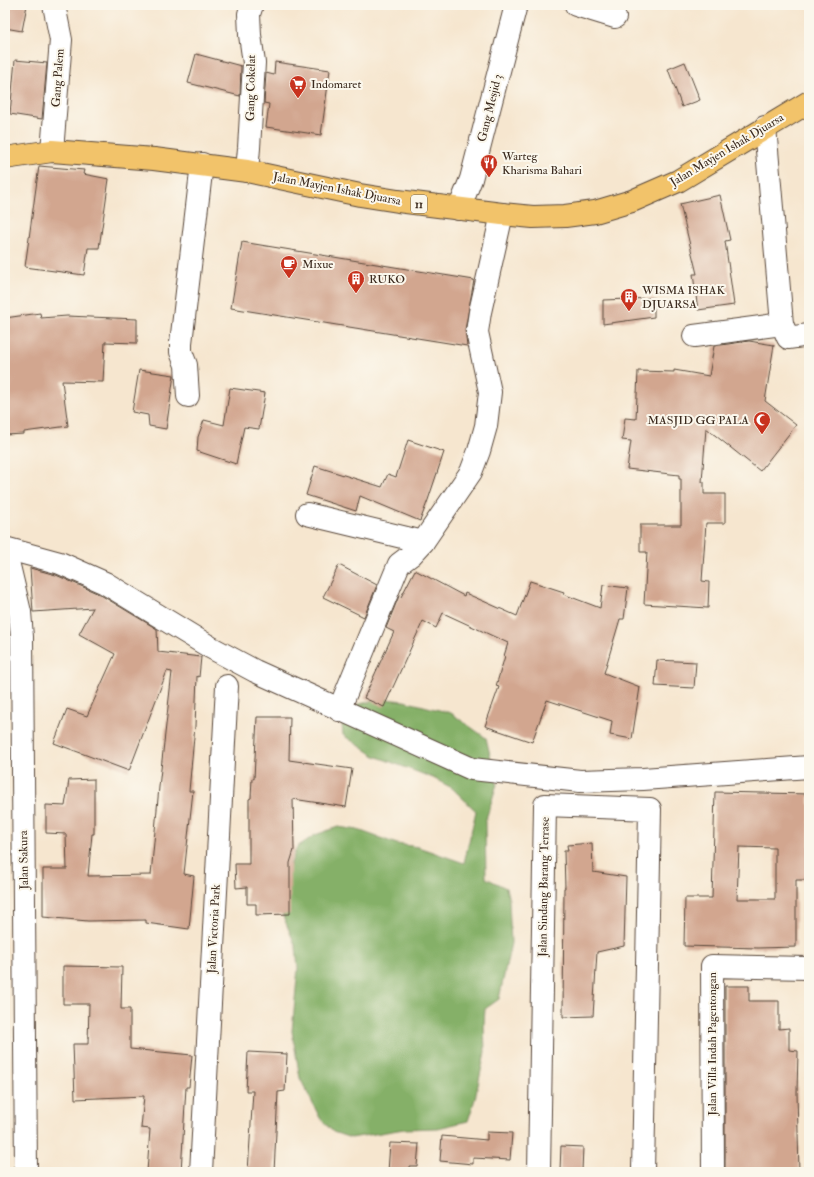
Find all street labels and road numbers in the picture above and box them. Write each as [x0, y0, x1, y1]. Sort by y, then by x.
street label: Gang Palem [48, 48, 68, 108]
street label: Gang Cokelat [243, 54, 259, 121]
street label: Gang Mesjid 3 [474, 73, 506, 143]
street label: Jalan Mayjen Ishak Djuarsa [667, 110, 788, 190]
street label: Jalan Mayjen Ishak Djuarsa [271, 169, 403, 209]
road number: 11 [411, 195, 427, 213]
street label: Jalan Sindang Barang Terrase [535, 817, 553, 958]
street label: Jalan Sakura [16, 829, 32, 891]
street label: Jalan Victoria Park [204, 884, 224, 975]
street label: Jalan Villa Indah Pagentongan [705, 972, 720, 1117]

